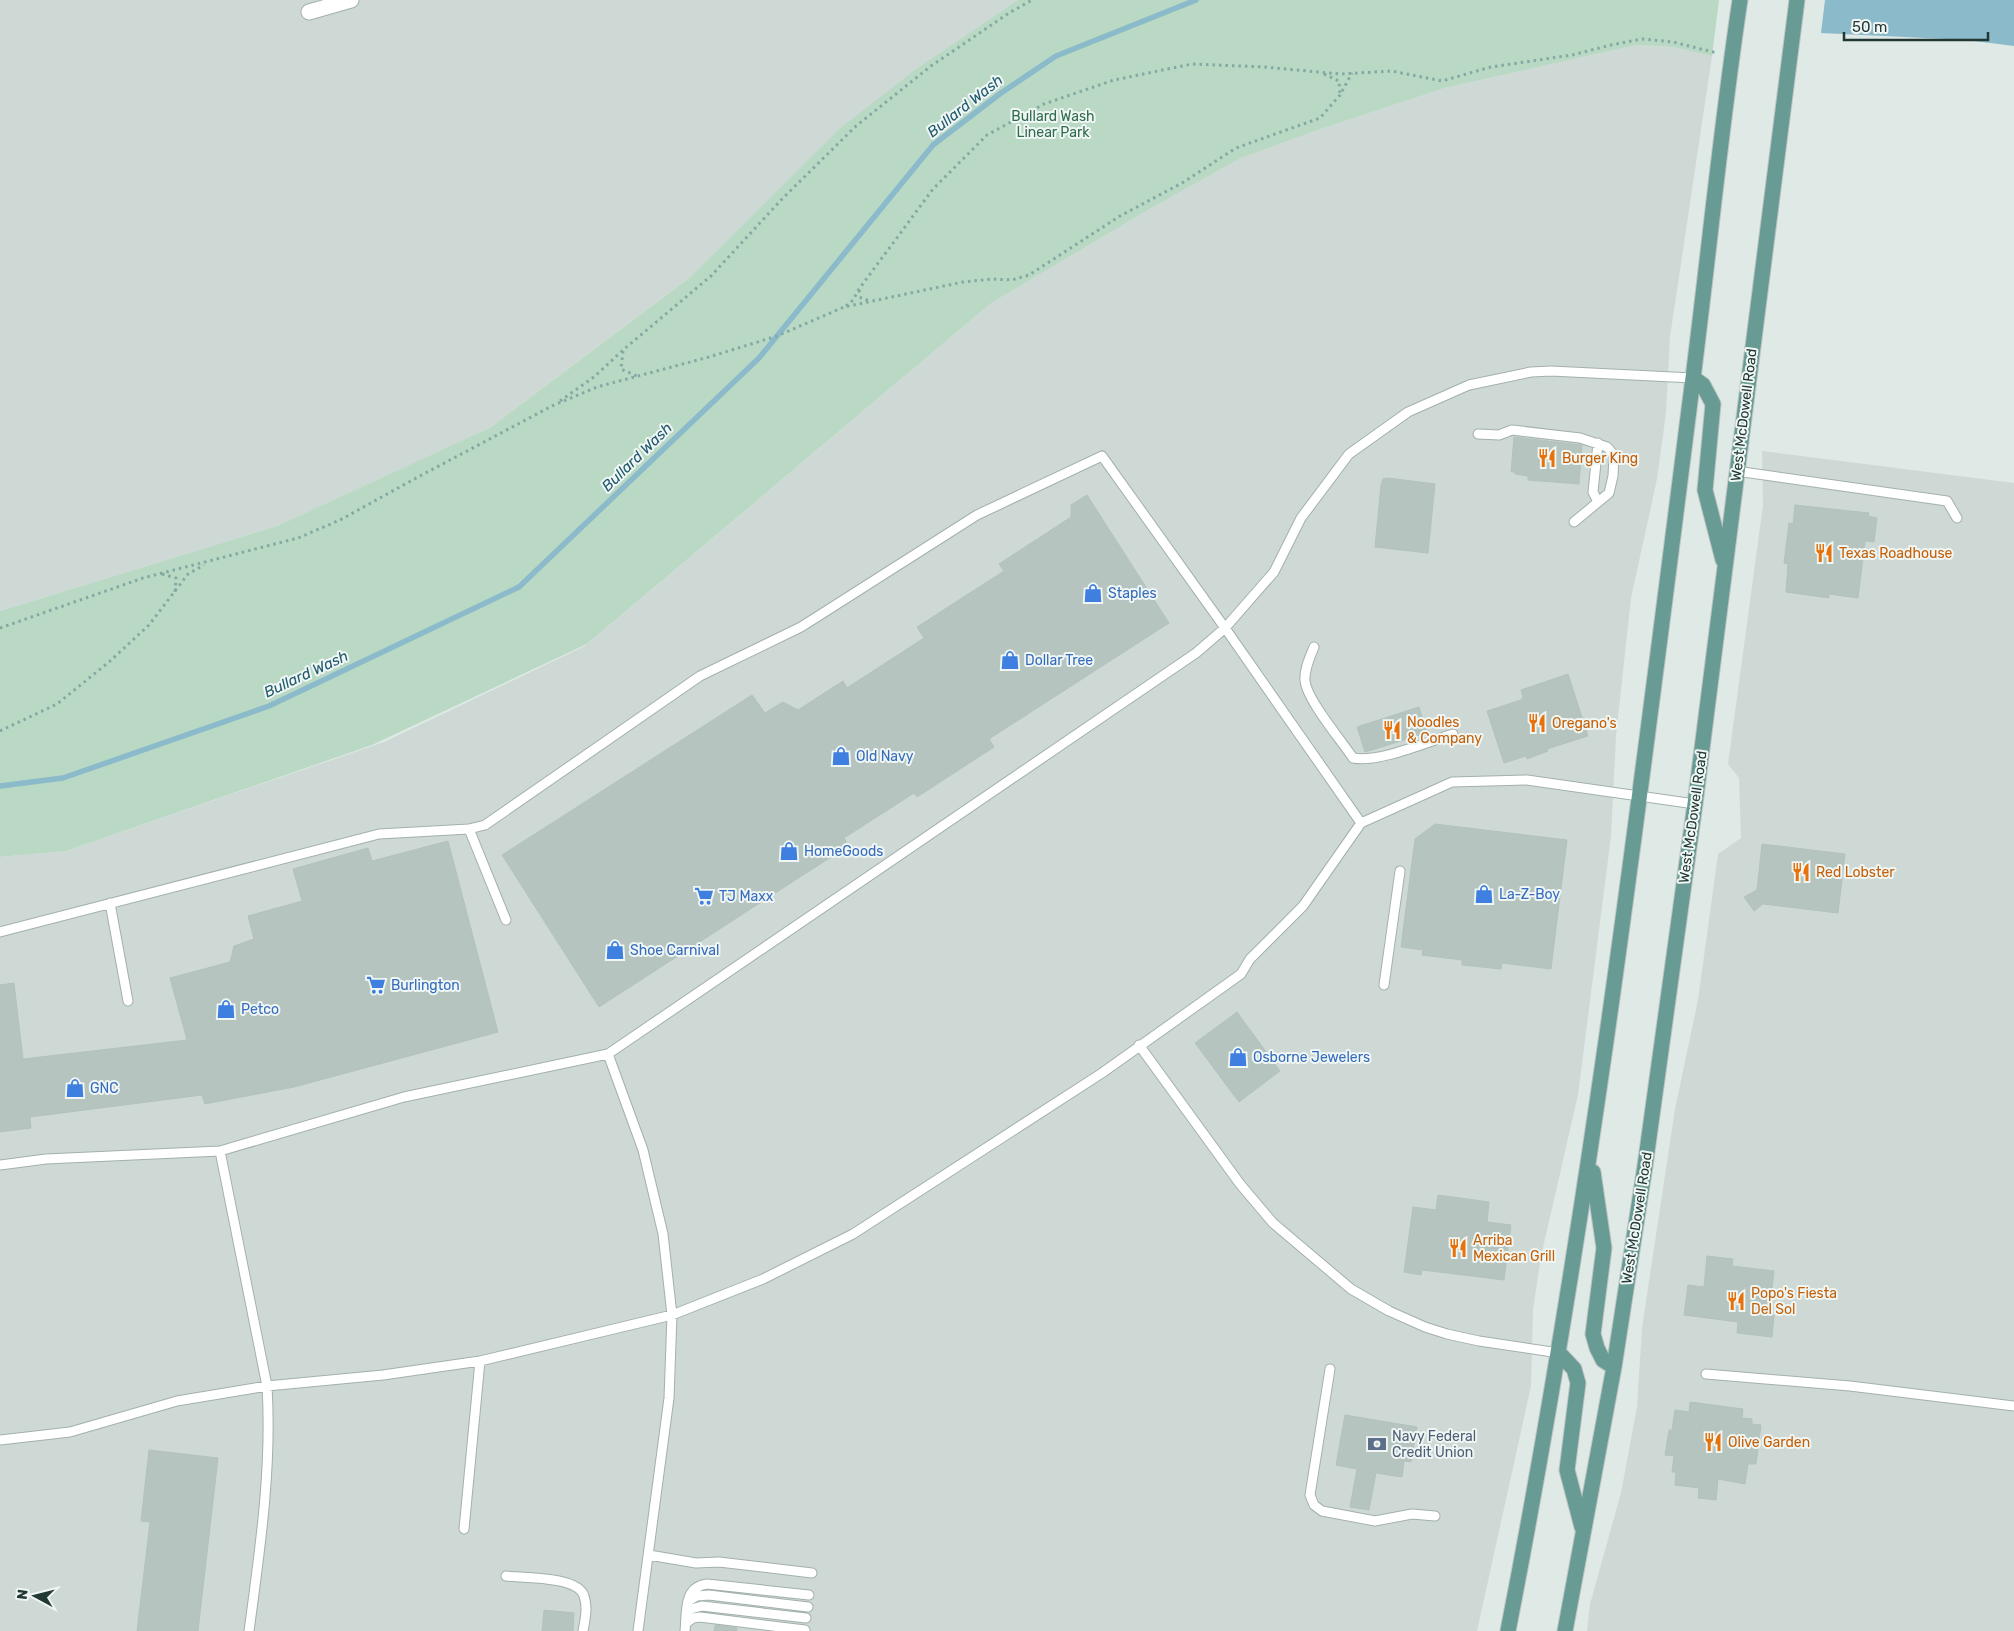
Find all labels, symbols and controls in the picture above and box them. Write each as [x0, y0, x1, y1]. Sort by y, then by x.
scale bar [1844, 10, 1988, 42]
text: 50 m [1852, 18, 1887, 36]
water label: Bullard Wash [924, 71, 1006, 141]
park label: Bullard Wash Linear Park [1011, 108, 1095, 141]
street label: West McDowell Road [1727, 348, 1761, 482]
water label: Bullard Wash [598, 419, 676, 495]
restaurant icon: Burger King [1536, 447, 1558, 469]
place label: Burger King [1562, 450, 1638, 467]
restaurant icon: Texas Roadhouse [1813, 542, 1835, 564]
place label: Texas Roadhouse [1839, 545, 1953, 562]
shop icon: Staples [1082, 582, 1104, 604]
place label: Staples [1108, 585, 1157, 602]
water label: Bullard Wash [261, 647, 351, 701]
shop icon: Dollar Tree [999, 649, 1021, 671]
place label: Dollar Tree [1025, 652, 1093, 669]
restaurant icon: Oregano's [1526, 712, 1548, 734]
place label: Noodles & Company [1407, 714, 1482, 747]
place label: Oregano's [1552, 715, 1617, 732]
restaurant icon: Noodles & Company [1381, 719, 1403, 741]
shop icon: Old Navy [830, 745, 852, 767]
place label: Old Navy [856, 748, 914, 765]
street label: West McDowell Road [1675, 750, 1711, 884]
shop icon: HomeGoods [778, 840, 800, 862]
place label: HomeGoods [804, 843, 883, 860]
restaurant icon: Red Lobster [1790, 861, 1812, 883]
place label: Red Lobster [1816, 864, 1895, 881]
shop icon: La-Z-Boy [1473, 883, 1495, 905]
supermarket icon: TJ Maxx [693, 885, 715, 907]
place label: La-Z-Boy [1499, 886, 1560, 903]
place label: TJ Maxx [719, 888, 774, 905]
shop icon: Shoe Carnival [604, 939, 626, 961]
place label: Shoe Carnival [630, 942, 719, 959]
supermarket icon: Burlington [365, 974, 387, 996]
place label: Burlington [391, 977, 460, 994]
shop icon: Petco [215, 998, 237, 1020]
place label: Petco [241, 1001, 279, 1018]
shop icon: Osborne Jewelers [1227, 1046, 1249, 1068]
place label: Osborne Jewelers [1253, 1049, 1370, 1066]
shop icon: GNC [64, 1077, 86, 1099]
place label: GNC [90, 1080, 119, 1097]
street label: West McDowell Road [1618, 1151, 1656, 1285]
place label: Arriba Mexican Grill [1473, 1232, 1555, 1265]
restaurant icon: Arriba Mexican Grill [1447, 1237, 1469, 1259]
place label: Popo's Fiesta Del Sol [1751, 1285, 1837, 1318]
restaurant icon: Popo's Fiesta Del Sol [1725, 1290, 1747, 1312]
place label: Navy Federal Credit Union [1392, 1428, 1476, 1461]
restaurant icon: Olive Garden [1702, 1431, 1724, 1453]
bank icon: Navy Federal Credit Union [1366, 1433, 1388, 1455]
place label: Olive Garden [1728, 1434, 1810, 1451]
north arrow [10, 1571, 60, 1621]
text: N [14, 1588, 32, 1601]

